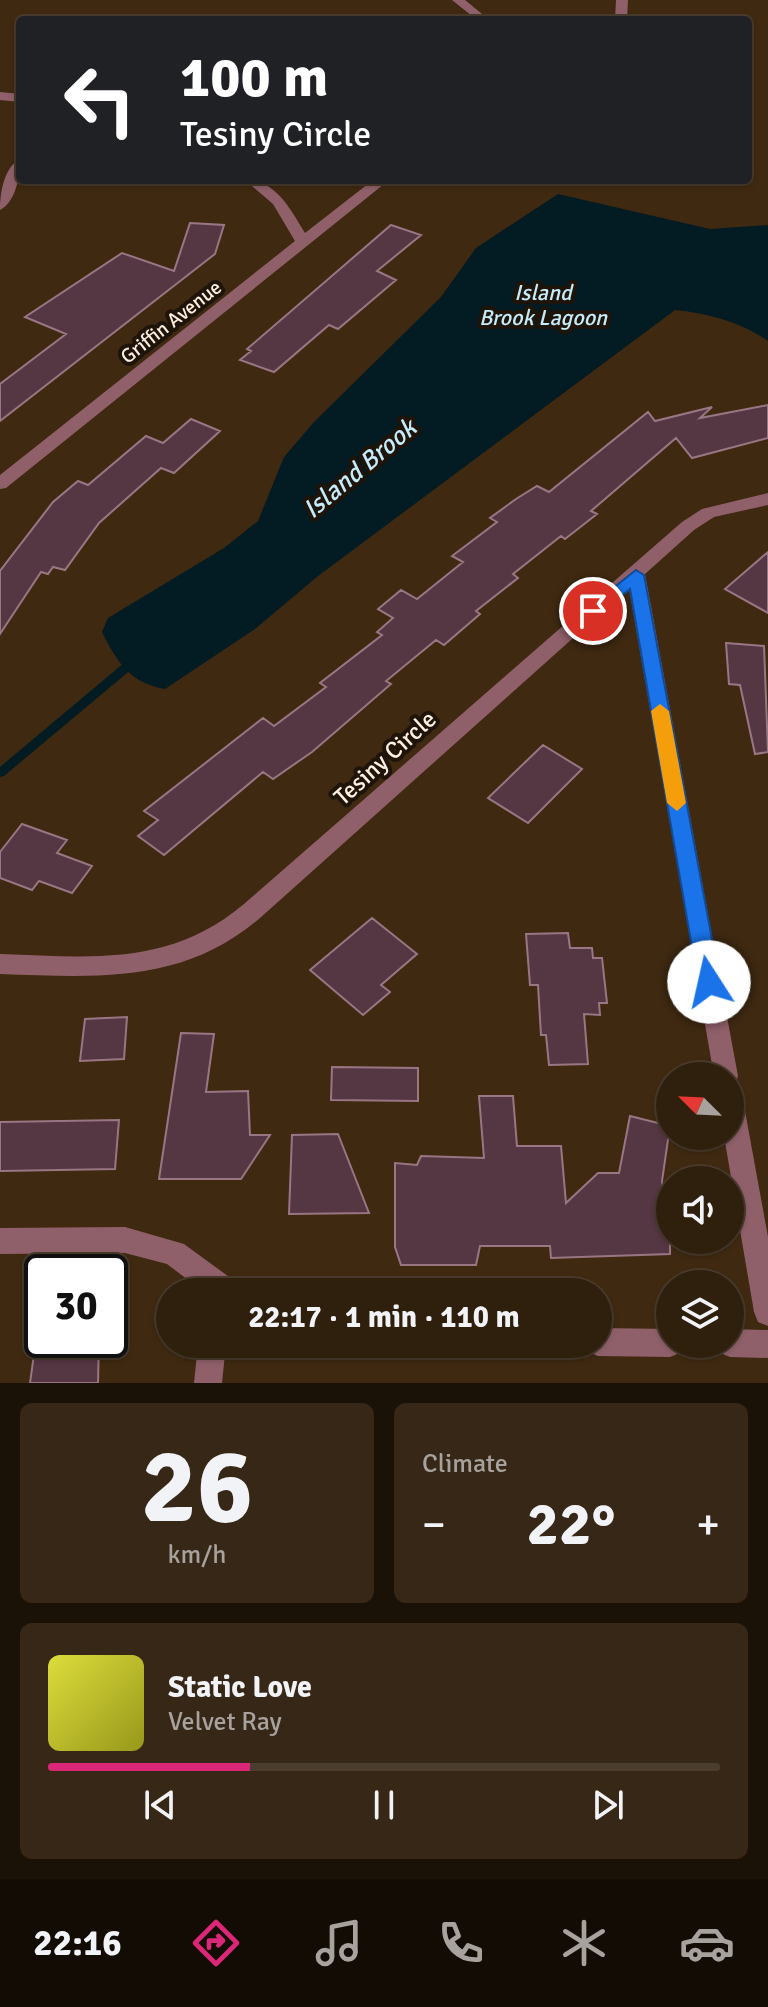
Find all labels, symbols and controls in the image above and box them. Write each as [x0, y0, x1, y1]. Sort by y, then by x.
text: 100 m [180, 43, 328, 112]
icon: left [48, 48, 152, 152]
text: Tesiny Circle [180, 112, 371, 157]
street label: Griffin Avenue [115, 275, 227, 369]
water label: Island Brook Lagoon [479, 279, 608, 331]
water label: Island Brook [297, 411, 425, 526]
pin [559, 577, 627, 645]
icon: arrive [571, 589, 615, 633]
street label: Tesiny Circle [328, 704, 442, 812]
position arrow [667, 940, 751, 1024]
north arrow [656, 1062, 744, 1150]
map controls [656, 1062, 744, 1358]
button: sound [656, 1166, 744, 1254]
speed limit sign: 30 [24, 1254, 128, 1358]
button: layers [656, 1270, 744, 1358]
text: 22:17 · 1 min · 110 m [248, 1299, 520, 1336]
text: 26 [141, 1423, 253, 1551]
text: Climate [422, 1448, 508, 1480]
text: 22° [527, 1488, 615, 1562]
text: − [422, 1498, 446, 1552]
text: + [696, 1498, 720, 1552]
text: km/h [168, 1539, 226, 1571]
text: Static Love [168, 1669, 312, 1706]
text: Velvet Ray [168, 1706, 282, 1738]
icon: previous [138, 1783, 182, 1827]
icon: pause [362, 1783, 406, 1827]
icon: next [586, 1783, 630, 1827]
icon: directions [188, 1915, 244, 1971]
icon: music [311, 1915, 367, 1971]
icon: phone [433, 1915, 489, 1971]
icon: climate [556, 1915, 612, 1971]
icon: car [679, 1915, 735, 1971]
text: 22:16 [33, 1921, 122, 1966]

